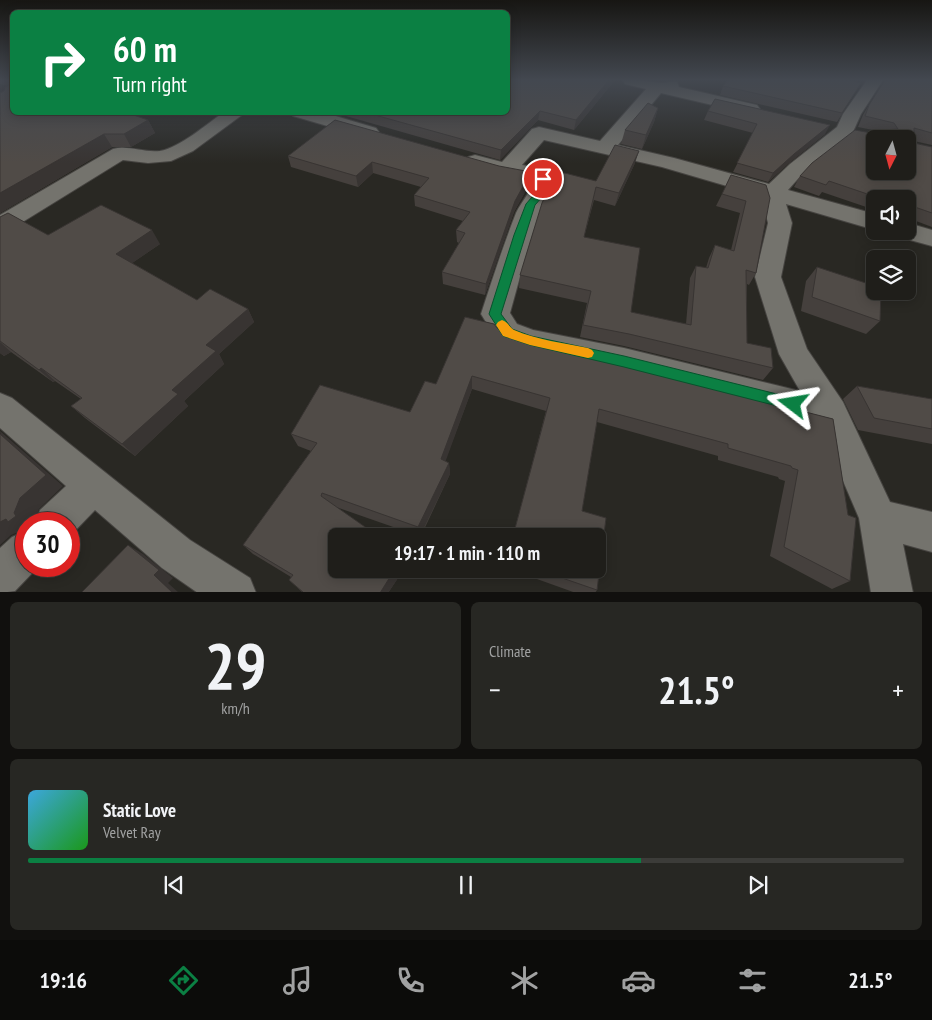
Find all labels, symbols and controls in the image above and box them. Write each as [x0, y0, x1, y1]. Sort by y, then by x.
text: 60 m [113, 26, 177, 72]
icon: right [30, 30, 95, 95]
text: Turn right [113, 70, 187, 98]
north arrow [866, 130, 916, 180]
map controls [866, 130, 916, 300]
pin [522, 158, 564, 200]
icon: arrive [529, 165, 557, 193]
button: sound [866, 190, 916, 240]
button: layers [866, 250, 916, 300]
position arrow [766, 377, 818, 429]
speed limit sign: 30 [15, 512, 80, 577]
text: 19:17 · 1 min · 110 m [394, 541, 540, 565]
text: 29 [204, 623, 267, 707]
text: Climate [489, 641, 531, 661]
text: 21.5° [658, 665, 735, 714]
text: − [489, 671, 501, 708]
text: + [892, 671, 904, 708]
text: km/h [221, 698, 250, 718]
text: Static Love [103, 798, 176, 822]
text: Velvet Ray [103, 822, 161, 842]
icon: previous [160, 871, 188, 899]
icon: pause [452, 871, 480, 899]
icon: next [744, 871, 772, 899]
icon: directions [166, 963, 201, 998]
icon: music [280, 963, 315, 998]
icon: phone [393, 963, 428, 998]
icon: climate [507, 963, 542, 998]
icon: car [621, 963, 656, 998]
icon: filters [735, 963, 770, 998]
text: 19:16 [39, 966, 87, 994]
text: 21.5° [848, 966, 893, 994]

